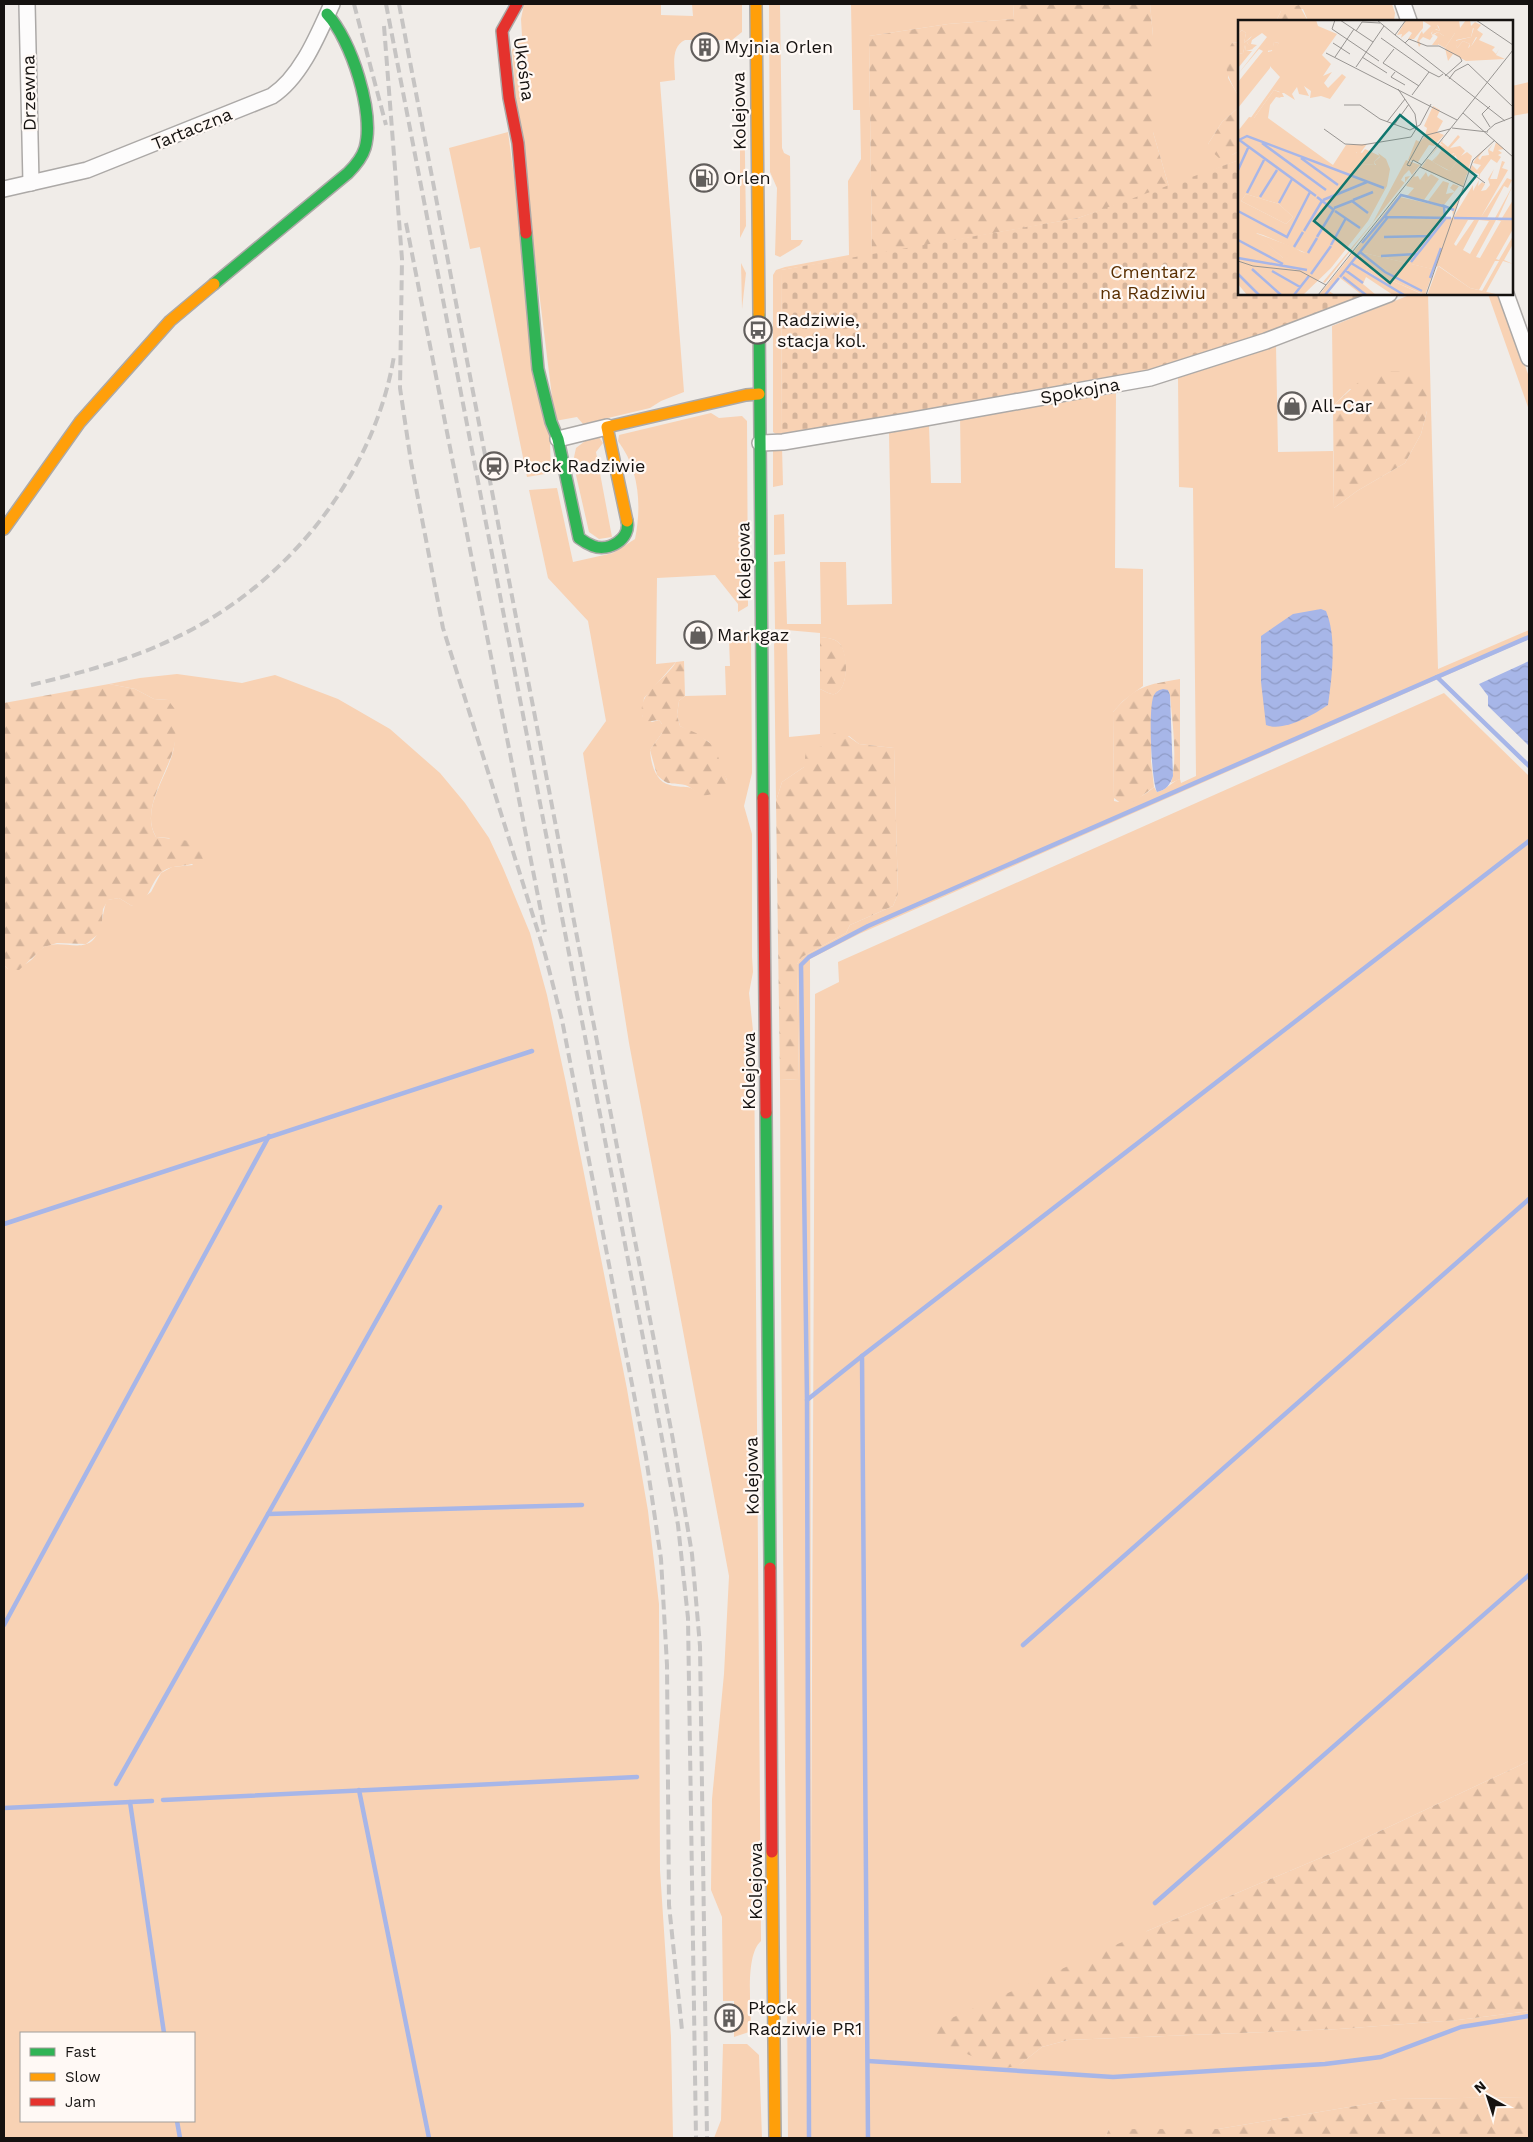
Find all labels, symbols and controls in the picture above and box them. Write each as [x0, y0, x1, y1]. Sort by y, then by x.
inset map [1238, 20, 1513, 295]
building icon: Myjnia Orlen [690, 32, 720, 62]
street label: Ukośna [510, 36, 539, 102]
place label: Myjnia Orlen [724, 36, 833, 57]
street label: Drzewna [17, 55, 40, 131]
street label: Kolejowa [727, 72, 750, 150]
street label: Tartaczna [149, 103, 235, 154]
fuel station icon: Orlen [689, 163, 719, 193]
place label: Orlen [723, 167, 771, 188]
park label: Cmentarz na Radziwiu [1100, 261, 1206, 303]
place label: Radziwie, stacja kol. [777, 309, 866, 351]
bus stop icon: Radziwie, stacja kol. [743, 315, 773, 345]
street label: Spokojna [1039, 373, 1121, 408]
shop icon: All-Car [1277, 391, 1307, 421]
place label: All-Car [1311, 395, 1372, 416]
station icon: Płock Radziwie [479, 451, 509, 481]
place label: Płock Radziwie [513, 455, 645, 476]
street label: Kolejowa [732, 522, 755, 600]
shop icon: Markgaz [683, 620, 713, 650]
place label: Markgaz [717, 624, 789, 645]
street label: Kolejowa [738, 1032, 759, 1110]
street label: Kolejowa [740, 1437, 763, 1515]
street label: Kolejowa [745, 1842, 766, 1920]
place label: Płock Radziwie PR1 [748, 1997, 862, 2039]
building icon: Płock Radziwie PR1 [714, 2003, 744, 2033]
legend [20, 2032, 195, 2122]
text: Fast [65, 2043, 97, 2061]
text: Slow [65, 2068, 101, 2086]
north arrow [1463, 2072, 1513, 2122]
text: N [1471, 2077, 1489, 2096]
text: Jam [65, 2093, 96, 2111]

